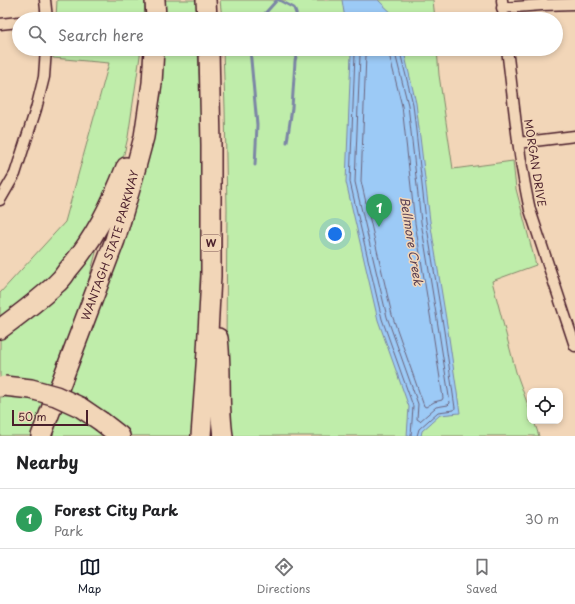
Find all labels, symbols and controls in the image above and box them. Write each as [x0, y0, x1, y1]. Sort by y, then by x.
search box [12, 12, 563, 56]
icon: search [26, 23, 48, 45]
text: Search here [58, 23, 144, 46]
street label: MORGAN DRIVE [520, 118, 551, 208]
street label: WANTAGH STATE PARKWAY [76, 168, 143, 323]
pin: 1 [366, 194, 392, 227]
water label: Bellmore Creek [396, 195, 428, 287]
your location [325, 224, 345, 244]
road number: W [201, 235, 221, 251]
map controls [527, 388, 563, 424]
button: locate [527, 388, 563, 424]
scale bar [12, 408, 88, 427]
text: 50 m [18, 408, 47, 425]
text: Nearby [16, 449, 78, 475]
text: Forest City Park [54, 498, 178, 521]
text: 1 [26, 509, 32, 528]
text: 30 m [525, 509, 559, 528]
text: Park [54, 521, 83, 540]
tab: Map [78, 556, 101, 597]
tab: Directions [257, 556, 310, 597]
tab: Saved [466, 556, 497, 597]

